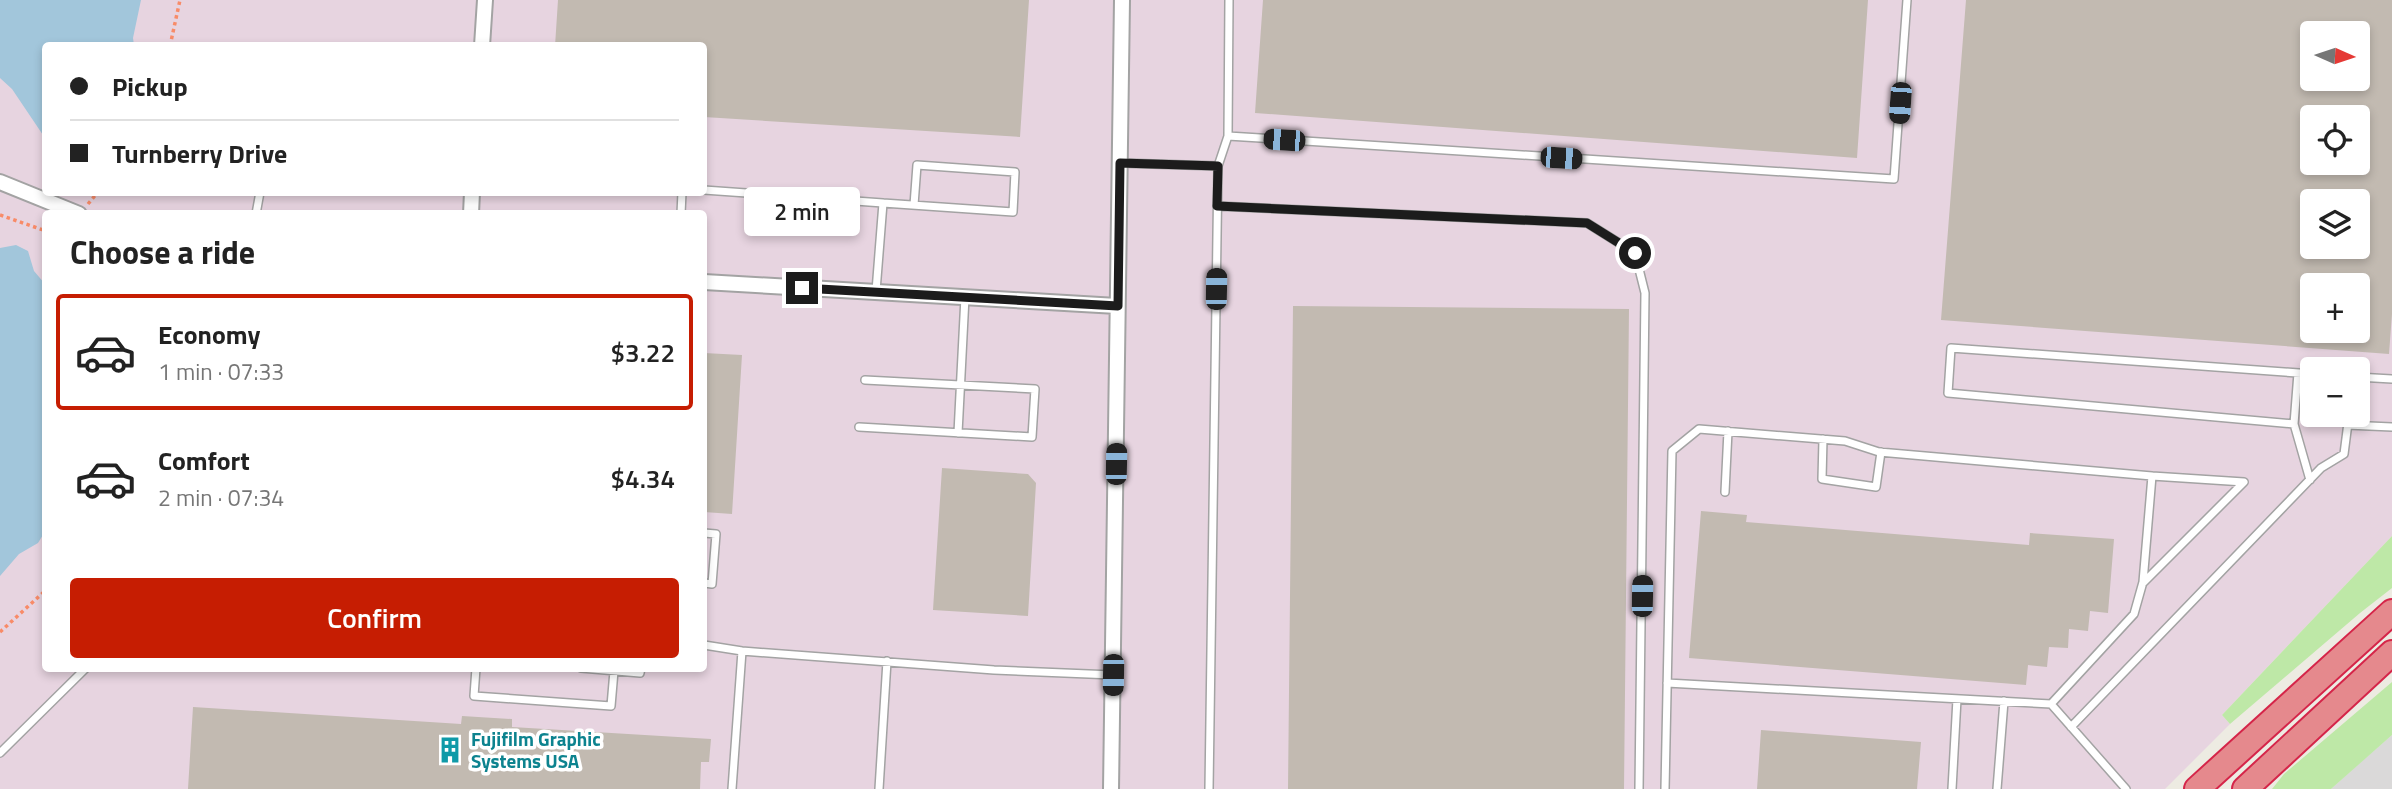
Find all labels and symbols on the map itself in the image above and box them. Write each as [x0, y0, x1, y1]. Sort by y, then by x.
north arrow [2300, 21, 2370, 91]
car [1889, 81, 1912, 125]
car [1263, 128, 1306, 152]
car [1540, 146, 1583, 170]
callout: 2 min [744, 187, 860, 236]
route start [1619, 237, 1651, 269]
car [1206, 268, 1227, 310]
route end [786, 272, 818, 304]
car [1106, 443, 1127, 485]
car [1632, 575, 1653, 617]
car [1103, 654, 1124, 696]
place label: Fujifilm Graphic Systems USA [471, 724, 601, 775]
building icon: Fujifilm Graphic Systems USA [435, 735, 465, 765]

